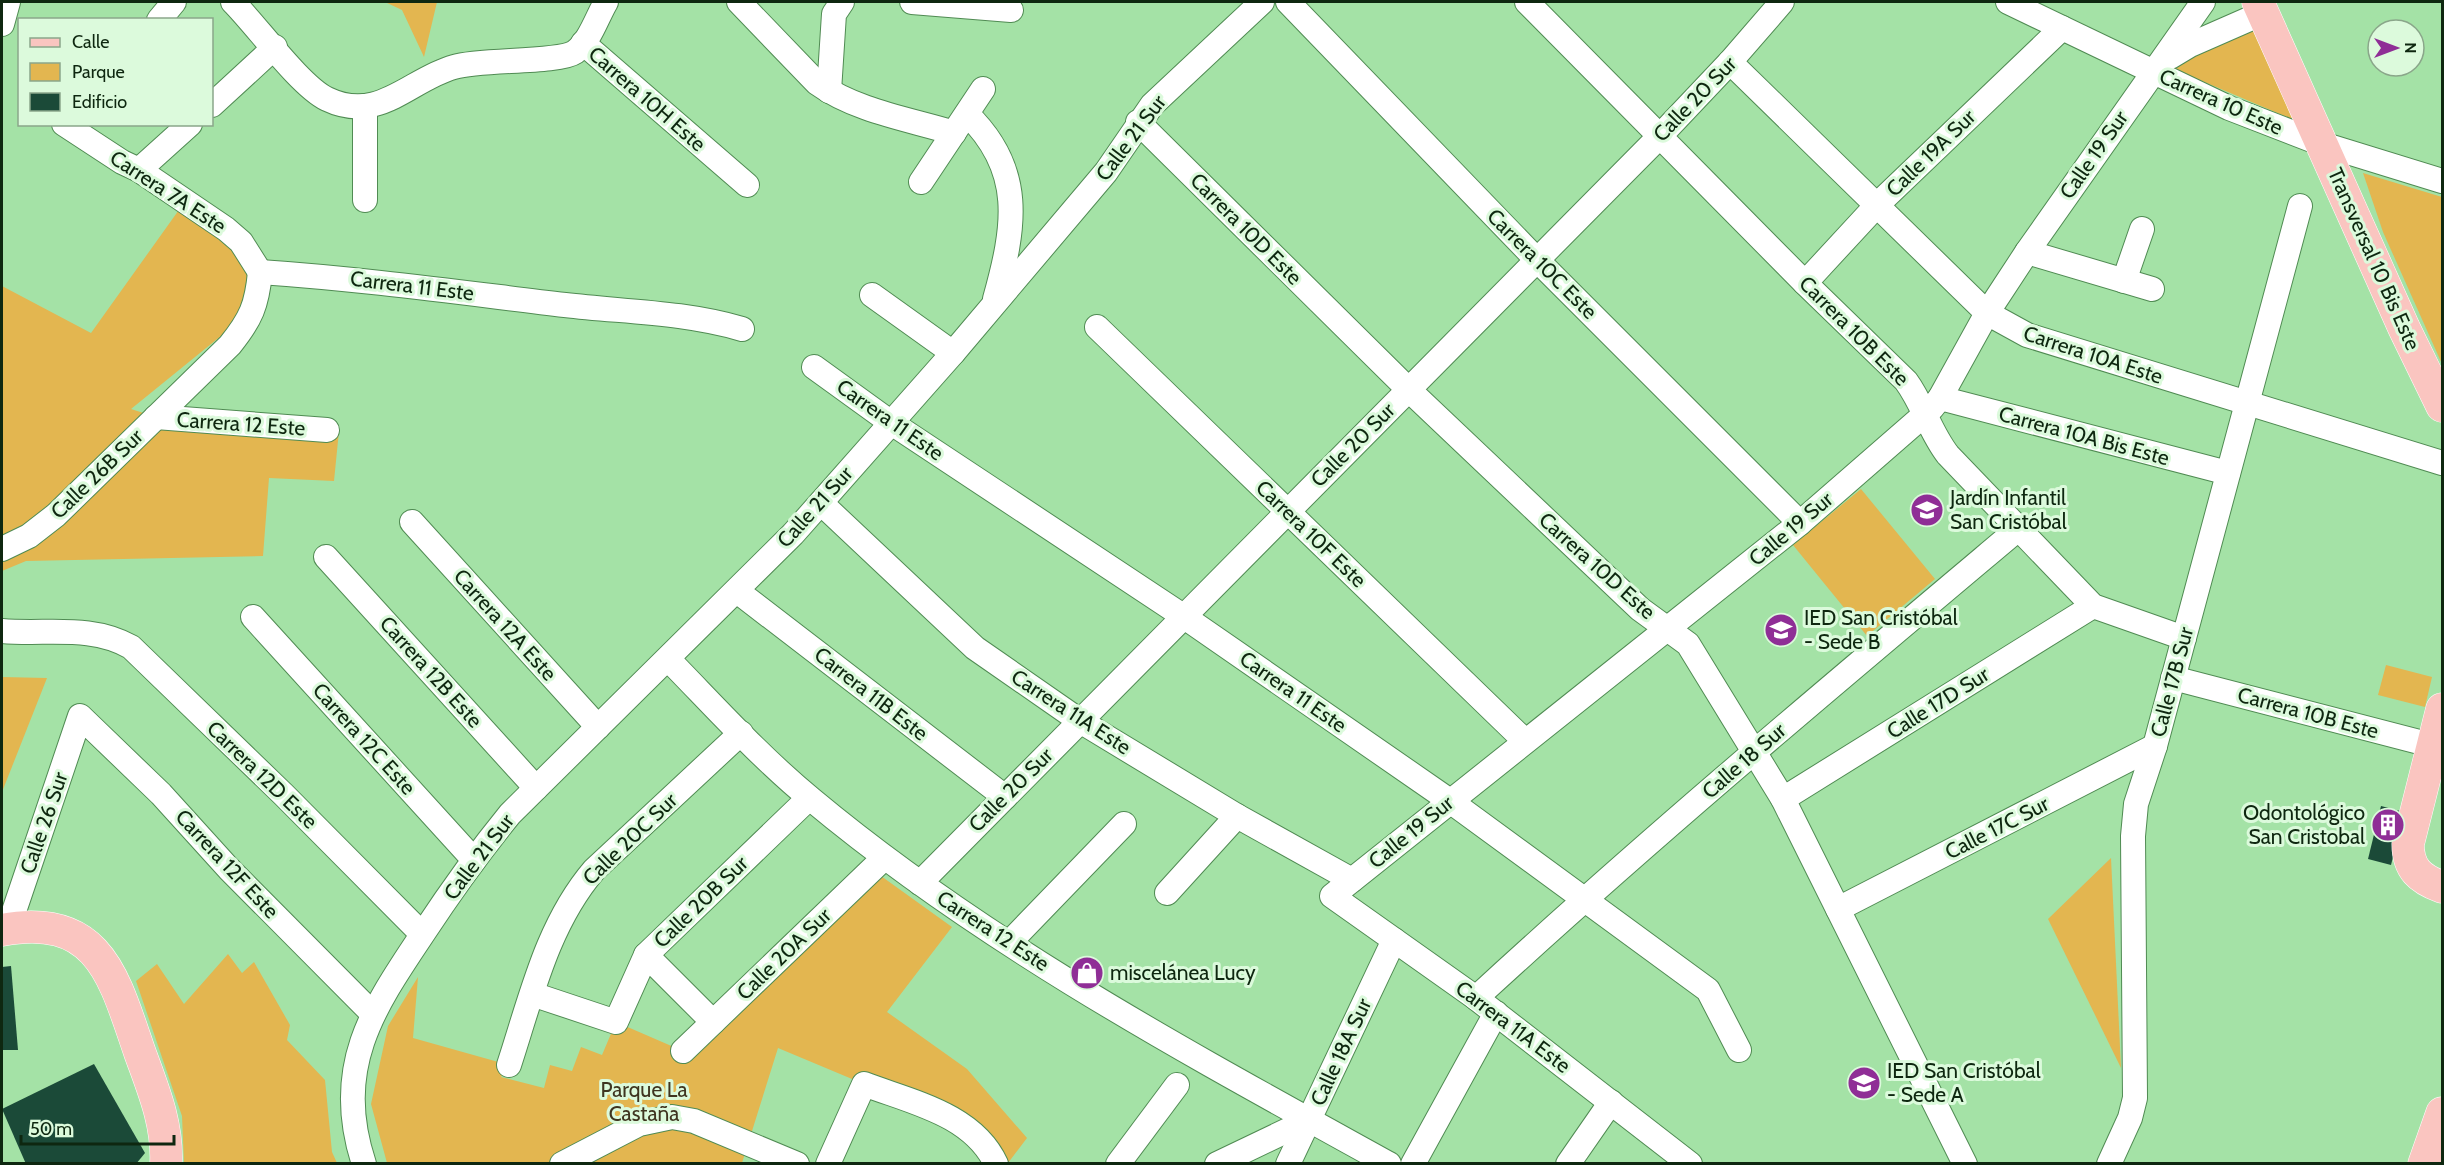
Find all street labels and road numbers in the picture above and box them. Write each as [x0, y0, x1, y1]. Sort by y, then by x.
street label: Carrera 10H Este [584, 41, 711, 156]
street label: Calle 20 Sur [1648, 51, 1742, 146]
street label: Carrera 10 Este [2156, 63, 2287, 140]
street label: Calle 21 Sur [1090, 90, 1171, 185]
street label: Calle 19A Sur [1881, 104, 1981, 201]
street label: Calle 19 Sur [2054, 106, 2133, 203]
street label: Carrera 7A Este [106, 145, 231, 238]
street label: Transversal 10 Bis Este [2323, 164, 2426, 354]
street label: Carrera 10D Este [1185, 168, 1308, 290]
street label: Carrera 10C Este [1482, 203, 1603, 324]
street label: Carrera 11 Este [349, 266, 476, 306]
street label: Carrera 10B Este [1794, 271, 1915, 391]
street label: Carrera 10A Este [2020, 320, 2166, 389]
street label: Carrera 11 Este [832, 374, 949, 466]
street label: Calle 20 Sur [1305, 397, 1400, 492]
street label: Carrera 10A Bis Este [1996, 401, 2172, 470]
street label: Carrera 12 Este [176, 407, 306, 440]
street label: Calle 26B Sur [45, 423, 148, 524]
street label: Calle 21 Sur [772, 461, 858, 552]
street label: Carrera 10F Este [1251, 475, 1372, 593]
street label: Calle 19 Sur [1744, 486, 1838, 571]
street label: Carrera 10D Este [1534, 507, 1661, 624]
street label: Carrera 12A Este [449, 564, 562, 686]
street label: Carrera 12B Este [375, 611, 488, 733]
street label: Calle 17B Sur [2145, 624, 2198, 740]
street label: Carrera 11B Este [810, 642, 933, 746]
street label: Carrera 11 Este [1235, 646, 1352, 738]
street label: Calle 17D Sur [1882, 661, 1994, 744]
street label: Carrera 11A Este [1007, 664, 1136, 760]
street label: Carrera 12C Este [308, 678, 421, 800]
street label: Carrera 10B Este [2235, 682, 2382, 743]
street label: Carrera 12D Este [202, 716, 323, 834]
street label: Calle 18 Sur [1697, 717, 1791, 804]
street label: Calle 20 Sur [963, 742, 1058, 837]
street label: Calle 26 Sur [14, 768, 73, 877]
street label: Calle 20C Sur [577, 787, 682, 890]
street label: Calle 19 Sur [1363, 790, 1458, 873]
street label: Calle 17C Sur [1941, 791, 2053, 864]
street label: Carrera 12F Este [171, 804, 284, 923]
street label: Calle 21 Sur [438, 809, 519, 904]
street label: Calle 20B Sur [648, 850, 753, 953]
street label: Carrera 12 Este [933, 885, 1054, 976]
street label: Calle 20A Sur [731, 902, 836, 1005]
street label: Carrera 11A Este [1451, 975, 1576, 1078]
street label: Calle 18A Sur [1305, 994, 1376, 1109]

